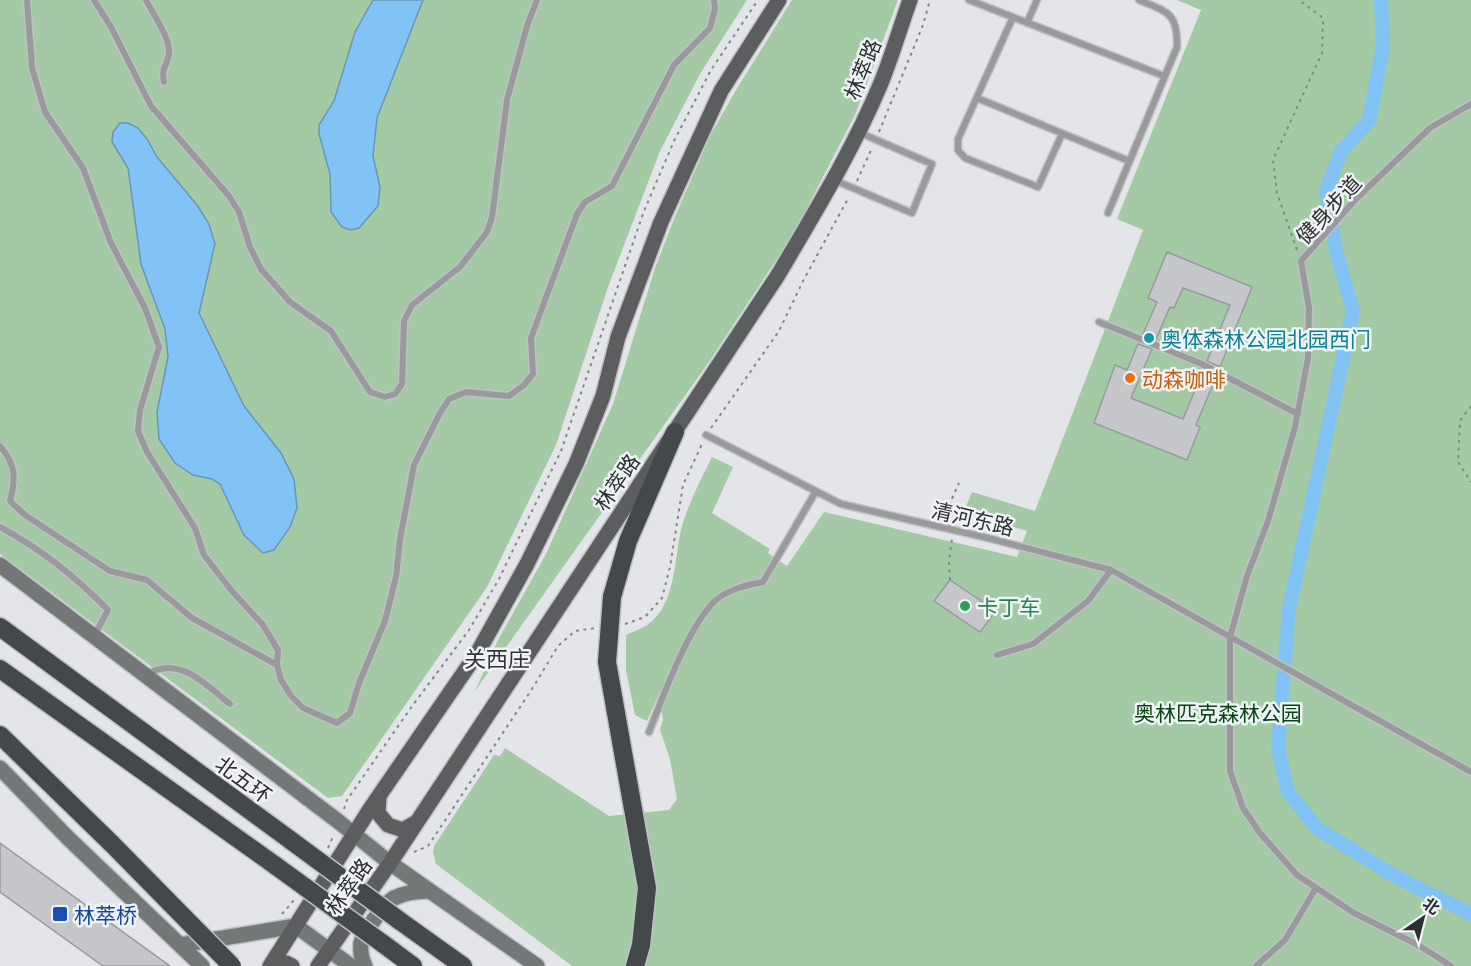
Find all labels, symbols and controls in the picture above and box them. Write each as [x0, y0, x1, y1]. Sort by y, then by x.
street label: 林萃路 [839, 35, 885, 103]
street label: 健身步道 [1290, 170, 1366, 248]
place label: 奥体森林公园北园西门 [1161, 326, 1371, 351]
marker: 奥体森林公园北园西门 [1142, 331, 1156, 345]
place label: 动森咖啡 [1142, 366, 1226, 391]
marker: 动森咖啡 [1123, 371, 1137, 385]
street label: 林萃路 [588, 449, 644, 515]
street label: 清河东路 [929, 496, 1017, 540]
place label: 卡丁车 [977, 594, 1040, 619]
marker: 卡丁车 [958, 599, 972, 613]
district label: 关西庄 [464, 645, 530, 671]
park label: 奥林匹克森林公园 [1134, 700, 1302, 725]
street label: 北五环 [211, 750, 277, 808]
street label: 林萃路 [320, 853, 376, 919]
north arrow [1393, 888, 1453, 948]
text: 北 [1420, 893, 1444, 918]
place label: 林萃桥 [74, 902, 137, 927]
marker: 林萃桥 [51, 905, 69, 923]

